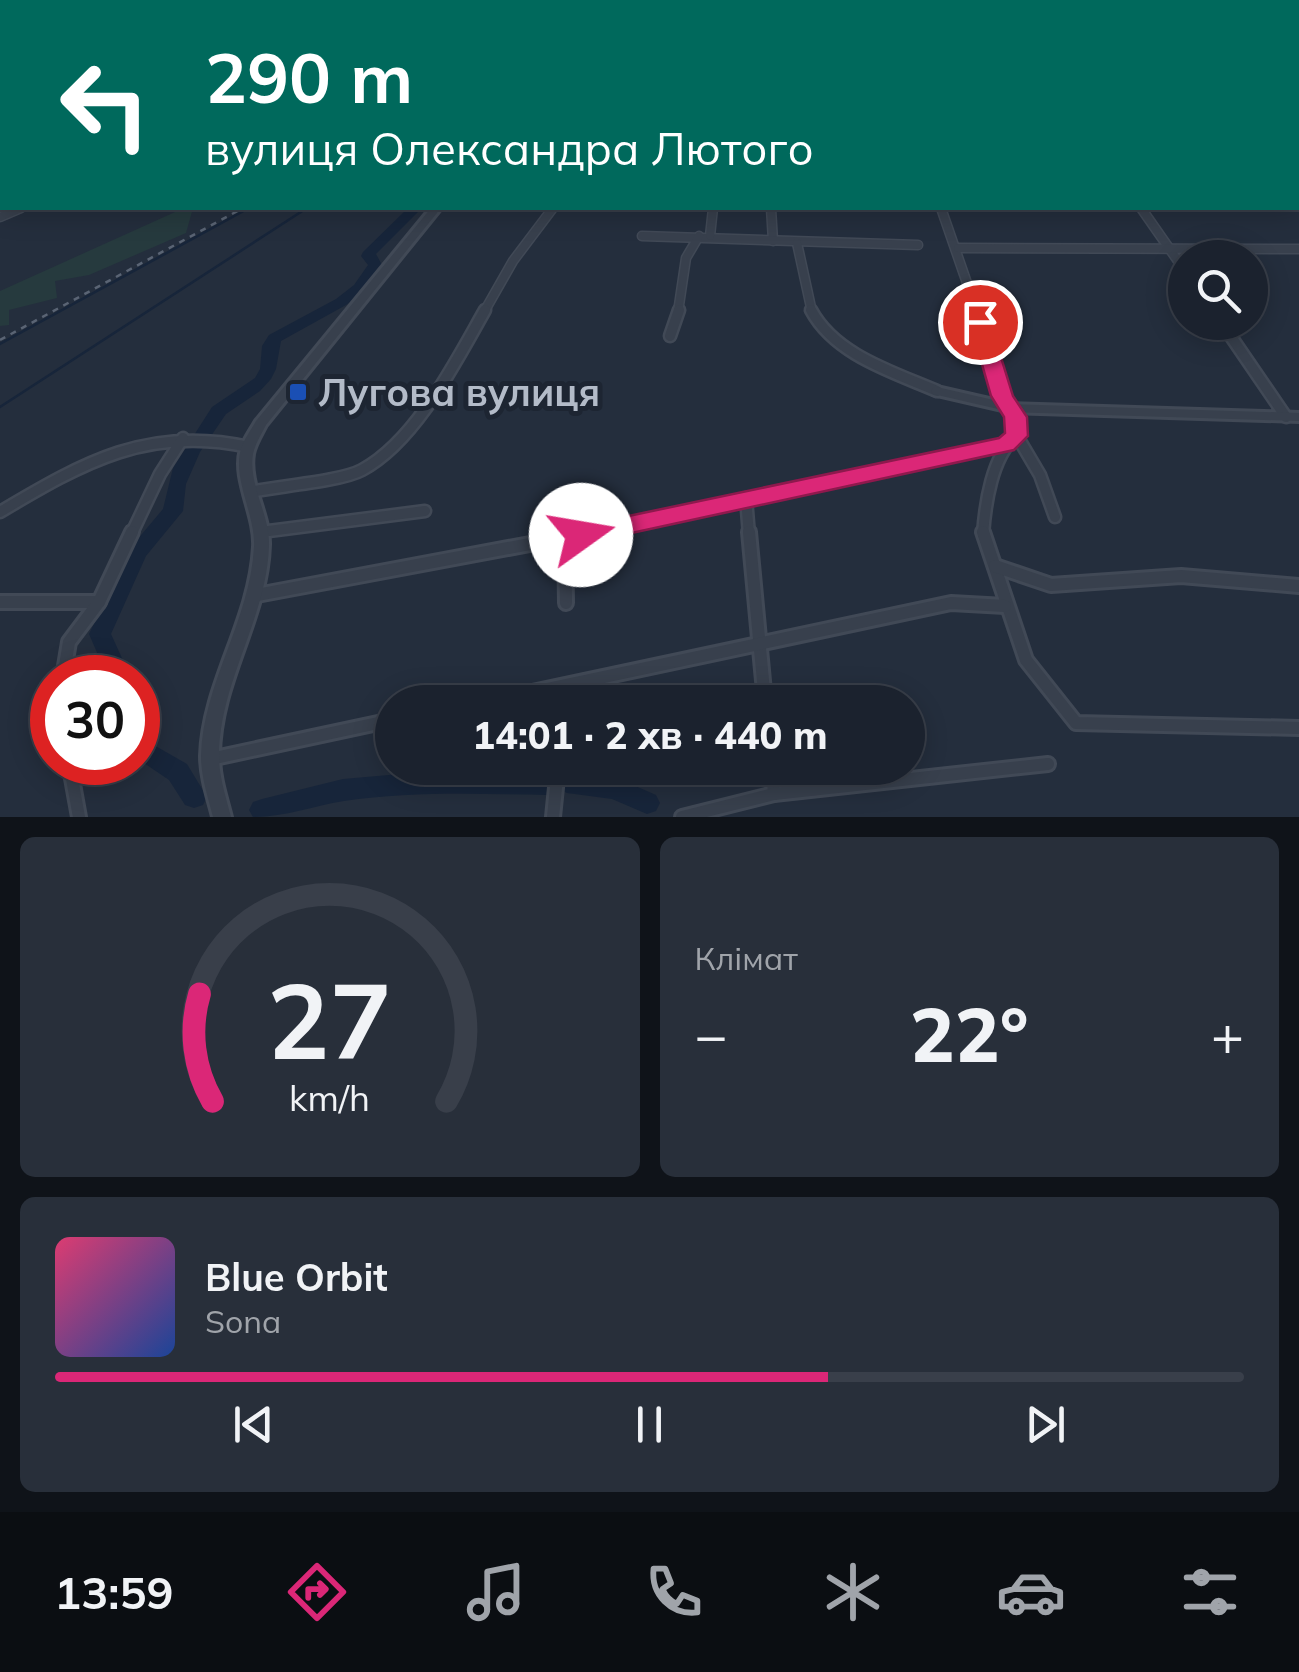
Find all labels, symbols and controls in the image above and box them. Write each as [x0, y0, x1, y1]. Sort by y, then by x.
text: 290 m [205, 33, 413, 121]
icon: left [40, 40, 170, 170]
text: вулиця Олександра Лютого [205, 120, 814, 176]
map controls [1168, 240, 1268, 340]
button: search [1168, 240, 1268, 340]
pin [938, 280, 1023, 365]
icon: arrive [953, 295, 1008, 350]
place label: Лугова вулиця [318, 368, 600, 416]
marker: Лугова вулиця [287, 381, 309, 403]
position arrow [529, 483, 633, 587]
speed limit sign: 30 [30, 655, 160, 785]
text: 14:01 · 2 хв · 440 m [472, 711, 828, 759]
text: Клімат [695, 938, 798, 978]
text: 27 [267, 954, 392, 1085]
text: 22° [910, 987, 1029, 1081]
text: − [695, 1000, 728, 1069]
text: + [1211, 1000, 1244, 1069]
text: km/h [289, 1075, 370, 1120]
text: Blue Orbit [205, 1253, 388, 1301]
text: Sona [205, 1301, 281, 1341]
icon: previous [226, 1397, 281, 1452]
icon: pause [622, 1397, 677, 1452]
icon: next [1018, 1397, 1073, 1452]
icon: directions [282, 1557, 352, 1627]
icon: music [461, 1557, 531, 1627]
icon: phone [639, 1557, 709, 1627]
icon: climate [818, 1557, 888, 1627]
icon: car [996, 1557, 1066, 1627]
icon: filters [1175, 1557, 1245, 1627]
text: 13:59 [54, 1564, 173, 1620]

